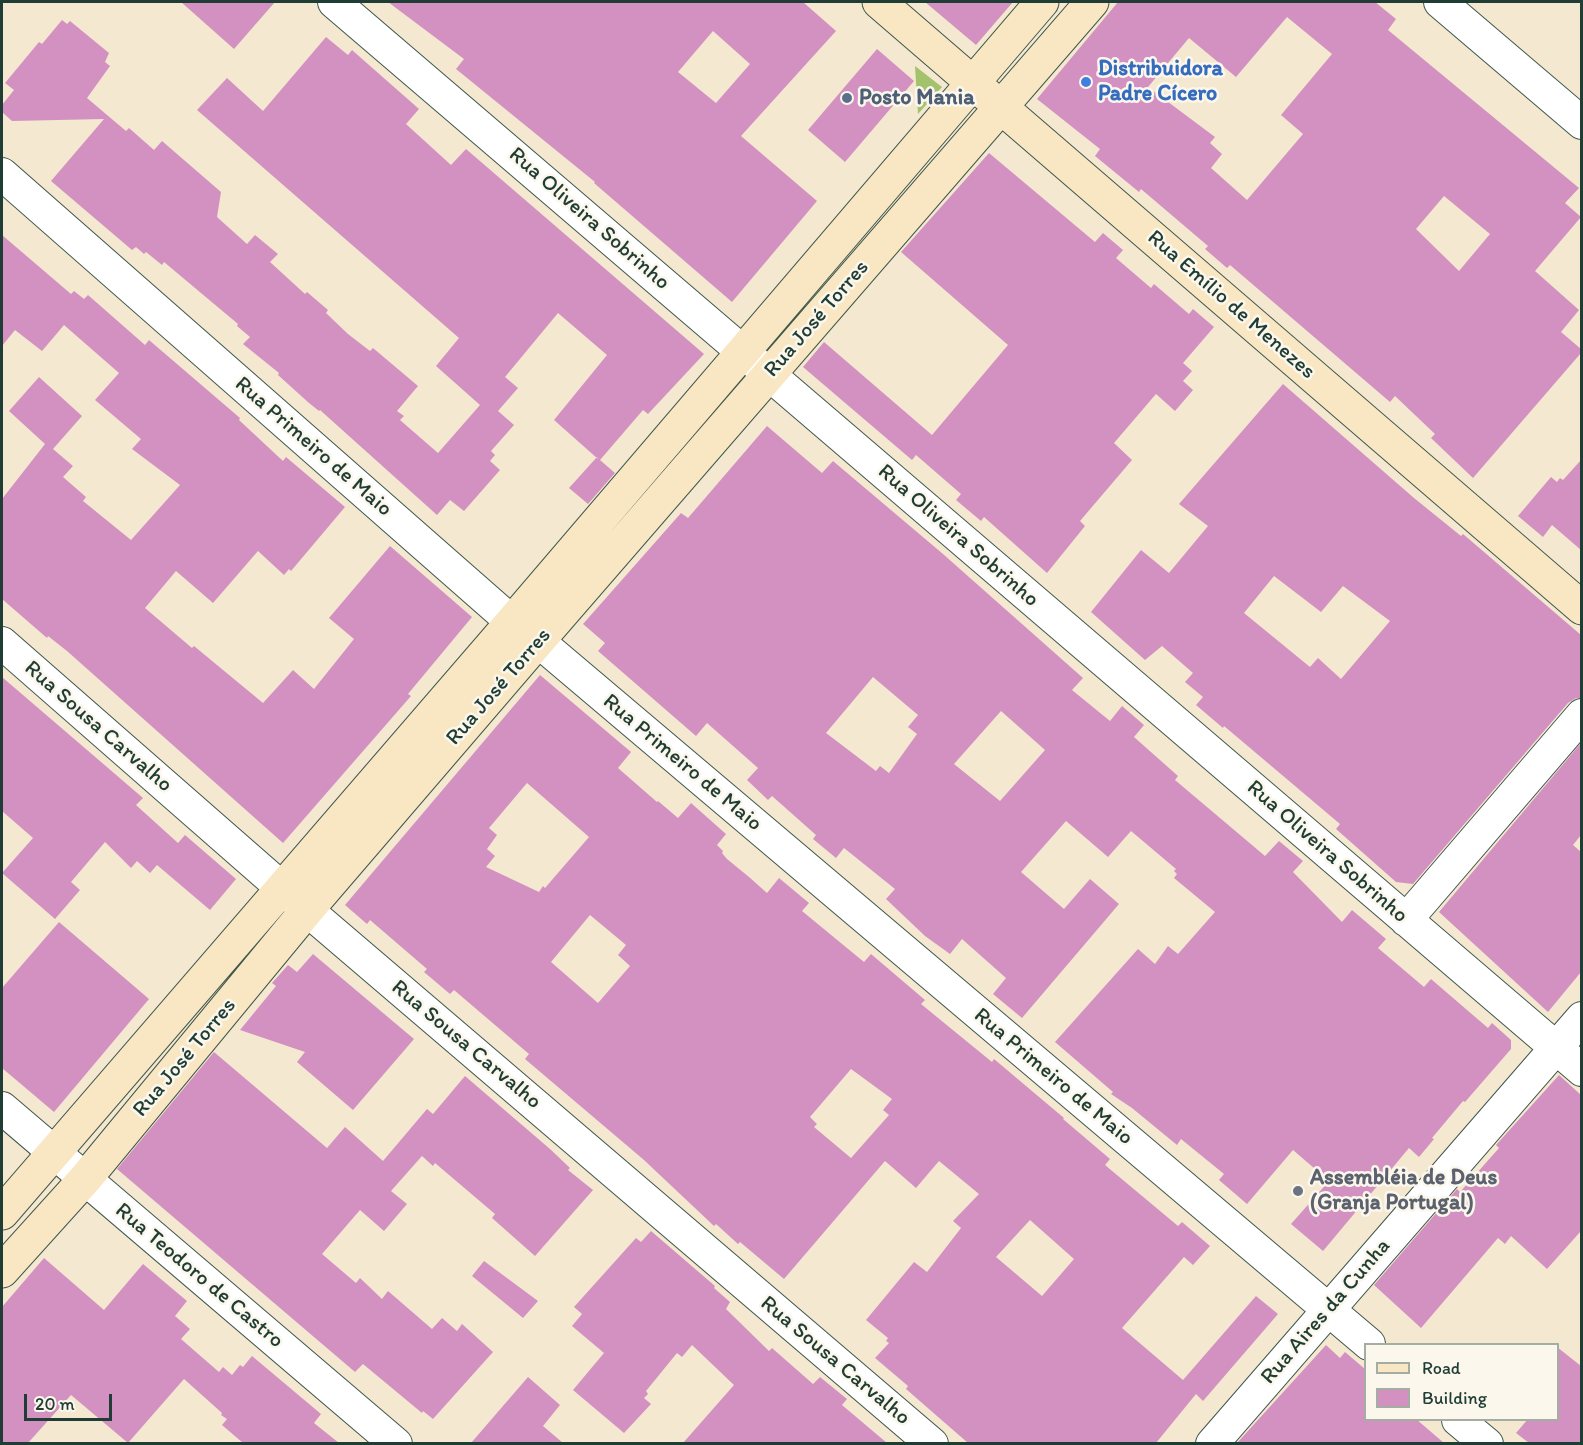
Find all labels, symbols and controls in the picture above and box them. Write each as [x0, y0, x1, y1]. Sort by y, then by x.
place label: Distribuidora Padre Cícero [1098, 56, 1223, 107]
marker: Distribuidora Padre Cícero [1079, 75, 1093, 89]
place label: Posto Mania [859, 85, 975, 111]
marker: Posto Mania [840, 91, 854, 105]
street label: Rua Oliveira Sobrinho [503, 142, 675, 296]
street label: Rua Emílio de Menezes [1142, 225, 1320, 385]
street label: Rua José Torres [759, 255, 875, 383]
street label: Rua Primeiro de Maio [229, 371, 397, 523]
street label: Rua Oliveira Sobrinho [872, 459, 1044, 613]
street label: Rua José Torres [441, 623, 557, 751]
street label: Rua Sousa Carvalho [19, 655, 177, 799]
street label: Rua Primeiro de Maio [597, 689, 767, 837]
street label: Rua Oliveira Sobrinho [1241, 775, 1413, 929]
street label: Rua Sousa Carvalho [386, 975, 546, 1115]
street label: Rua José Torres [128, 993, 242, 1123]
street label: Rua Primeiro de Maio [968, 1003, 1138, 1151]
place label: Assembléia de Deus (Granja Portugal) [1310, 1165, 1497, 1216]
marker: Assembléia de Deus (Granja Portugal) [1291, 1184, 1305, 1198]
street label: Rua Teodoro de Castro [109, 1198, 289, 1354]
street label: Rua Aires da Cunha [1256, 1234, 1396, 1390]
street label: Rua Sousa Carvalho [755, 1291, 915, 1431]
legend [1364, 1343, 1559, 1421]
text: Road [1422, 1357, 1461, 1379]
scale bar [27, 1382, 116, 1420]
text: Building [1422, 1387, 1487, 1409]
text: 20 m [35, 1393, 75, 1415]

